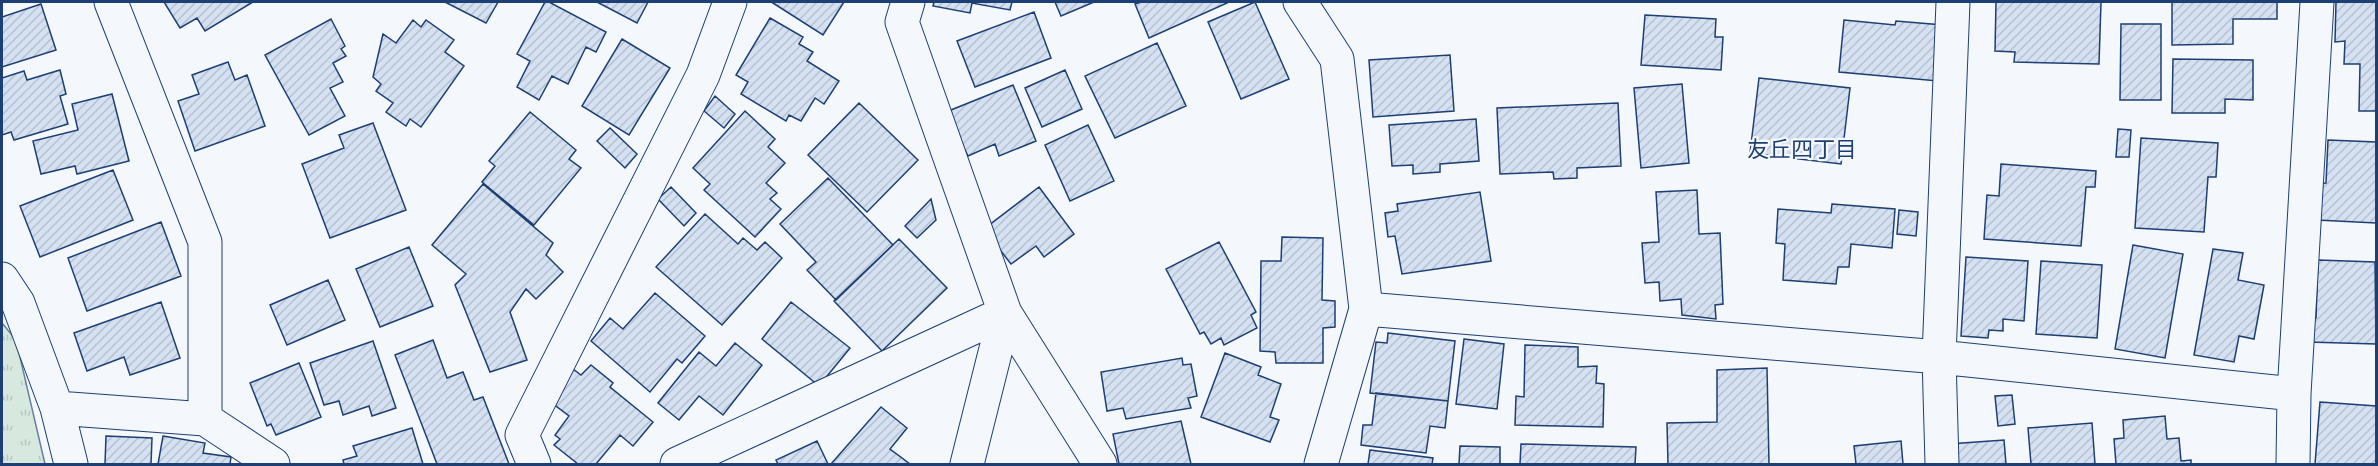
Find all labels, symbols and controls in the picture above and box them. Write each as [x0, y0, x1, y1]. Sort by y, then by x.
district label: 友丘四丁目 [1747, 136, 1857, 163]

